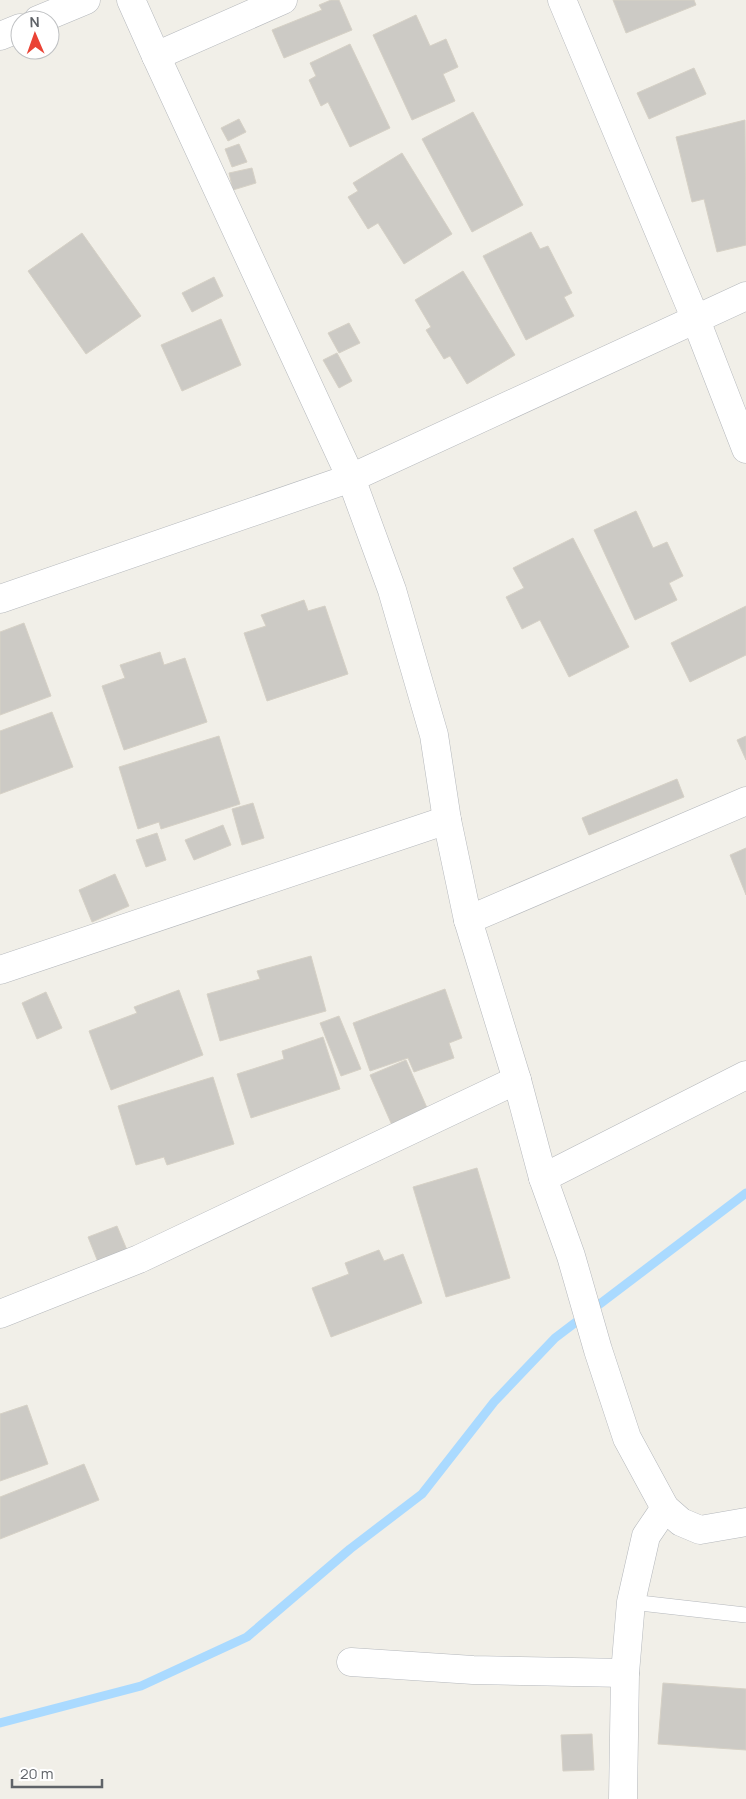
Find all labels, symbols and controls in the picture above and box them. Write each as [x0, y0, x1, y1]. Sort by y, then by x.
north arrow [10, 10, 60, 60]
text: N [29, 12, 40, 31]
scale bar [12, 1756, 102, 1788]
text: 20 m [20, 1763, 53, 1784]

